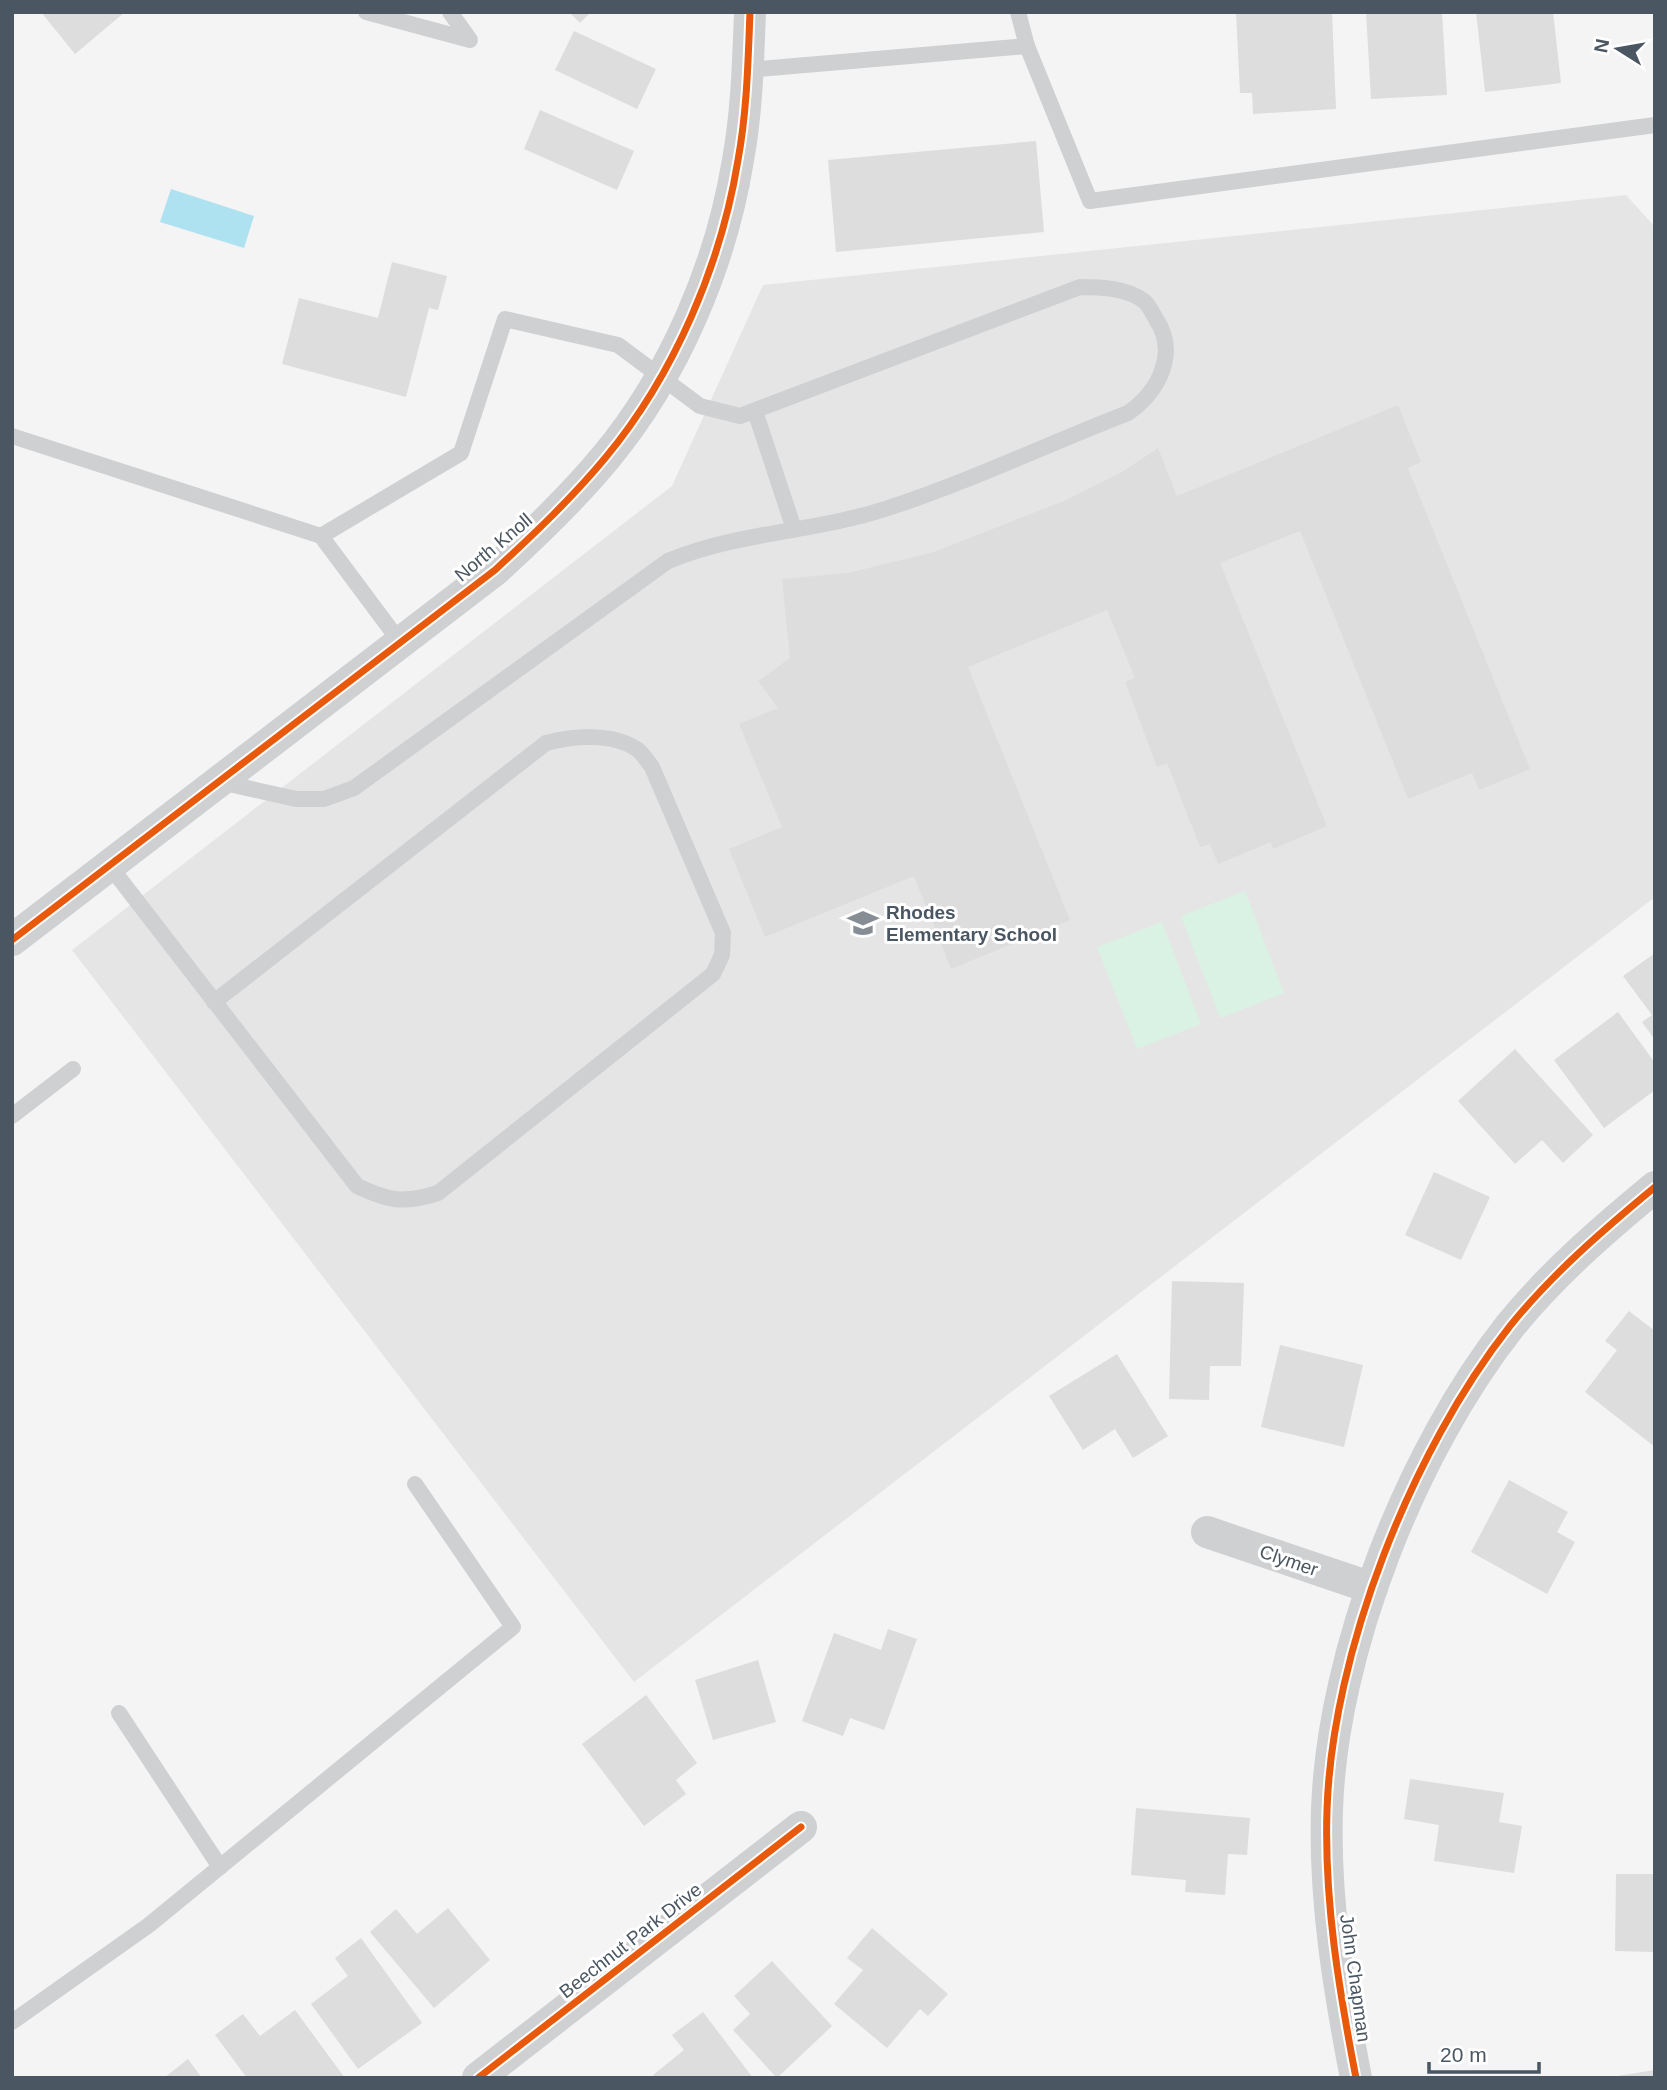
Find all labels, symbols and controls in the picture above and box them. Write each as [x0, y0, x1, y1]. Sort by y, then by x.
north arrow [1583, 14, 1653, 84]
text: N [1590, 37, 1613, 55]
street label: North Knoll [451, 509, 536, 586]
place label: Rhodes Elementary School [886, 902, 1057, 945]
school or university icon: Rhodes Elementary School [846, 906, 880, 940]
street label: Clymer [1257, 1541, 1321, 1580]
street label: Beechnut Park Drive [555, 1878, 705, 2002]
street label: John Chapman [1336, 1913, 1375, 2043]
scale bar [1429, 2030, 1539, 2074]
text: 20 m [1440, 2043, 1487, 2066]

